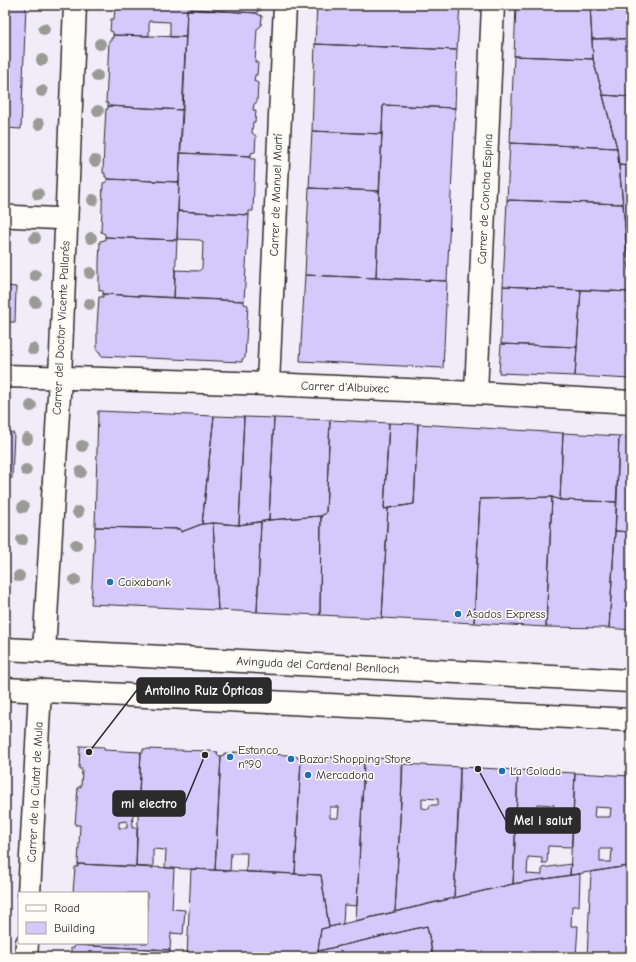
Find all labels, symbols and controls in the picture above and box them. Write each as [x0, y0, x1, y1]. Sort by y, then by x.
street label: Carrer de Manuel Martí [267, 133, 285, 257]
street label: Carrer de Concha Espina [475, 133, 495, 265]
street label: Carrer del Doctor Vicente Pallarés [49, 241, 73, 415]
street label: Carrer d'Albuixec [301, 378, 390, 396]
place label: Caixabank [118, 575, 171, 589]
marker: Caixabank [105, 577, 115, 587]
place label: Asados Express [466, 607, 546, 621]
marker: Asados Express [453, 609, 463, 619]
street label: Avinguda del Cardenal Benlloch [236, 654, 400, 676]
callout: Antolino Ruiz Ópticas [137, 678, 271, 703]
text: Antolino Ruiz Ópticas [145, 682, 263, 698]
street label: Carrer de la Ciutat de Mula [24, 721, 46, 863]
place label: Estanco nº90 [238, 743, 278, 771]
marker: Estanco nº90 [225, 752, 235, 762]
place label: Bazar Shopping Store [299, 752, 411, 766]
marker: Bazar Shopping Store [286, 754, 296, 764]
place label: La Colada [510, 764, 561, 778]
marker: La Colada [497, 766, 507, 776]
place label: Mercadona [316, 768, 374, 782]
marker: Mercadona [303, 770, 313, 780]
callout: mi electro [113, 791, 185, 816]
text: mi electro [121, 796, 177, 811]
callout: Mel i salut [506, 808, 580, 833]
text: Mel i salut [514, 813, 573, 828]
legend [18, 892, 148, 944]
text: Road [54, 901, 80, 915]
text: Building [54, 921, 95, 935]

